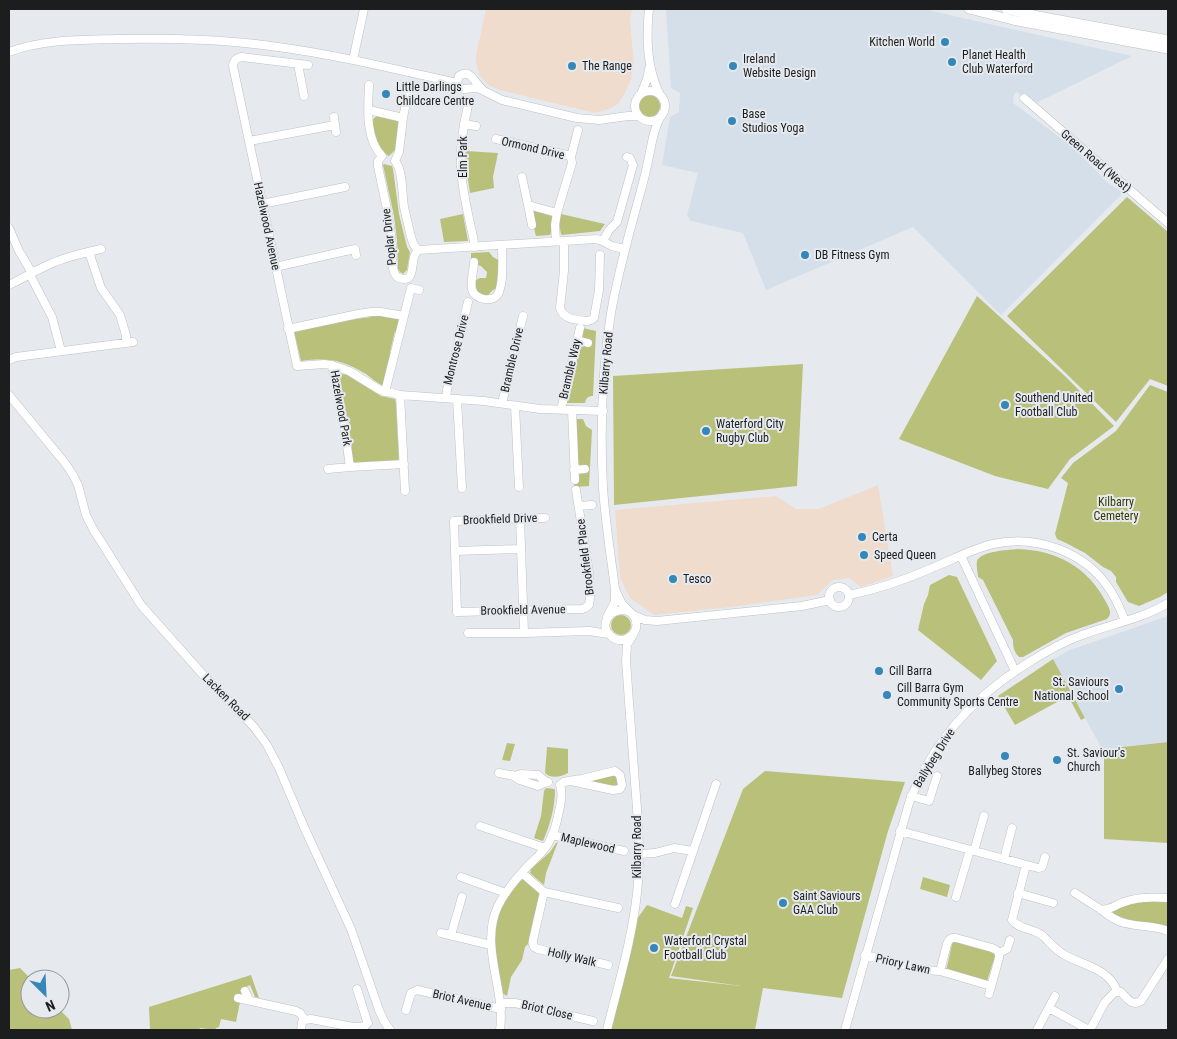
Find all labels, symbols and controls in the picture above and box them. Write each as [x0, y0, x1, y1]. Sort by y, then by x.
place label: Kitchen World [869, 35, 935, 49]
marker: Kitchen World [939, 36, 951, 48]
place label: Planet Health Club Waterford [962, 48, 1033, 76]
place label: Ireland Website Design [743, 52, 816, 80]
marker: Planet Health Club Waterford [946, 56, 958, 68]
place label: The Range [582, 59, 632, 73]
marker: The Range [566, 60, 578, 72]
marker: Ireland Website Design [727, 60, 739, 72]
place label: Little Darlings Childcare Centre [396, 80, 475, 108]
marker: Little Darlings Childcare Centre [380, 88, 392, 100]
place label: Base Studios Yoga [742, 107, 804, 135]
marker: Base Studios Yoga [726, 115, 738, 127]
street label: Green Road (West) [1058, 127, 1134, 195]
street label: Ormond Drive [500, 134, 566, 162]
street label: Elm Park [456, 135, 470, 178]
street label: Hazelwood Avenue [251, 181, 283, 272]
street label: Poplar Drive [379, 207, 399, 266]
place label: DB Fitness Gym [815, 248, 890, 262]
marker: DB Fitness Gym [799, 249, 811, 261]
street label: Montrose Drive [441, 313, 472, 387]
street label: Bramble Drive [498, 326, 526, 394]
street label: Kilbarry Road [596, 331, 616, 395]
street label: Bramble Way [556, 338, 584, 400]
street label: Hazelwood Park [327, 369, 355, 448]
place label: Southend United Football Club [1015, 391, 1093, 419]
marker: Southend United Football Club [999, 399, 1011, 411]
place label: Waterford City Rugby Club [716, 417, 784, 445]
marker: Waterford City Rugby Club [700, 425, 712, 437]
park label: Kilbarry Cemetery [1093, 495, 1139, 523]
street label: Brookfield Drive [463, 511, 538, 527]
street label: Brookfield Place [573, 518, 597, 596]
place label: Certa [872, 530, 898, 544]
marker: Certa [856, 531, 868, 543]
place label: Speed Queen [874, 548, 936, 562]
marker: Speed Queen [858, 549, 870, 561]
place label: Tesco [683, 572, 711, 586]
marker: Tesco [667, 573, 679, 585]
street label: Brookfield Avenue [480, 602, 566, 618]
place label: Cill Barra [889, 664, 932, 678]
marker: Cill Barra [873, 665, 885, 677]
street label: Lacken Road [200, 671, 252, 723]
place label: St. Saviours National School [1034, 675, 1109, 703]
place label: Cill Barra Gym Community Sports Centre [897, 681, 1019, 709]
marker: St. Saviours National School [1113, 683, 1125, 695]
marker: Cill Barra Gym Community Sports Centre [881, 689, 893, 701]
street label: Ballybeg Drive [910, 726, 958, 790]
place label: St. Saviour's Church [1067, 746, 1125, 774]
marker: Ballybeg Stores [999, 750, 1011, 762]
marker: St. Saviour's Church [1051, 754, 1063, 766]
place label: Ballybeg Stores [968, 764, 1042, 778]
street label: Kilbarry Road [630, 815, 644, 878]
street label: Maplewood [560, 830, 616, 856]
place label: Saint Saviours GAA Club [793, 889, 861, 917]
marker: Saint Saviours GAA Club [777, 897, 789, 909]
place label: Waterford Crystal Football Club [664, 934, 747, 962]
marker: Waterford Crystal Football Club [648, 942, 660, 954]
street label: Holly Walk [546, 945, 598, 970]
street label: Priory Lawn [874, 951, 932, 977]
north arrow [20, 969, 70, 1019]
street label: Briot Avenue [431, 986, 493, 1014]
text: N [43, 997, 57, 1015]
street label: Briot Close [520, 997, 574, 1023]

